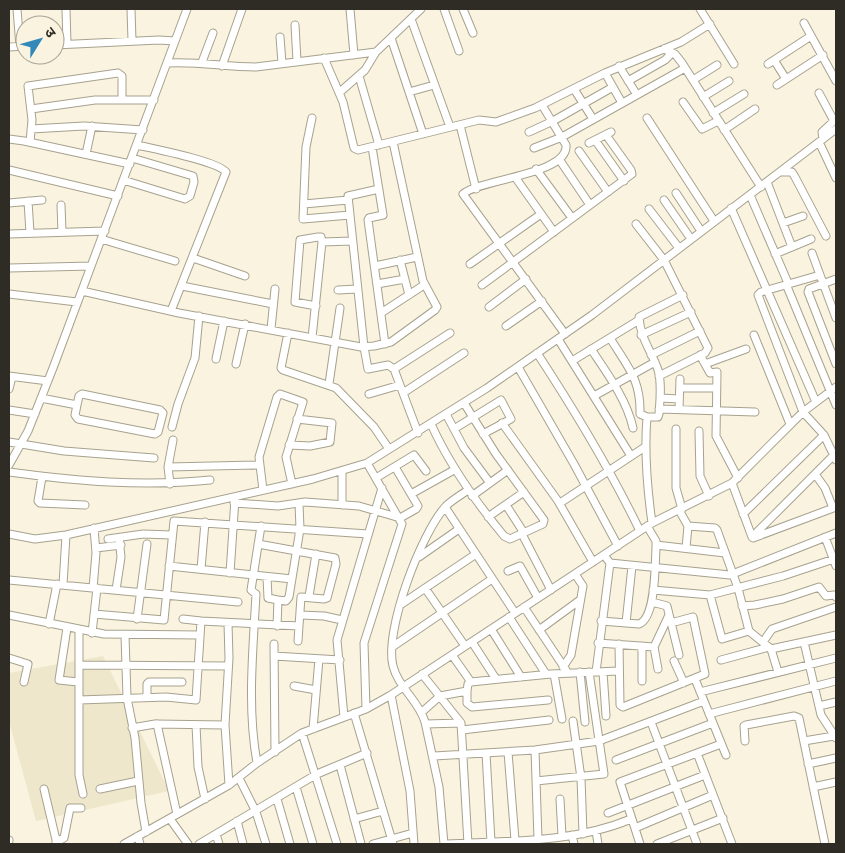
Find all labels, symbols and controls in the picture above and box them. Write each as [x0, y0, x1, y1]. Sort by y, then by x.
north arrow [15, 15, 65, 65]
text: उ [42, 24, 60, 41]

